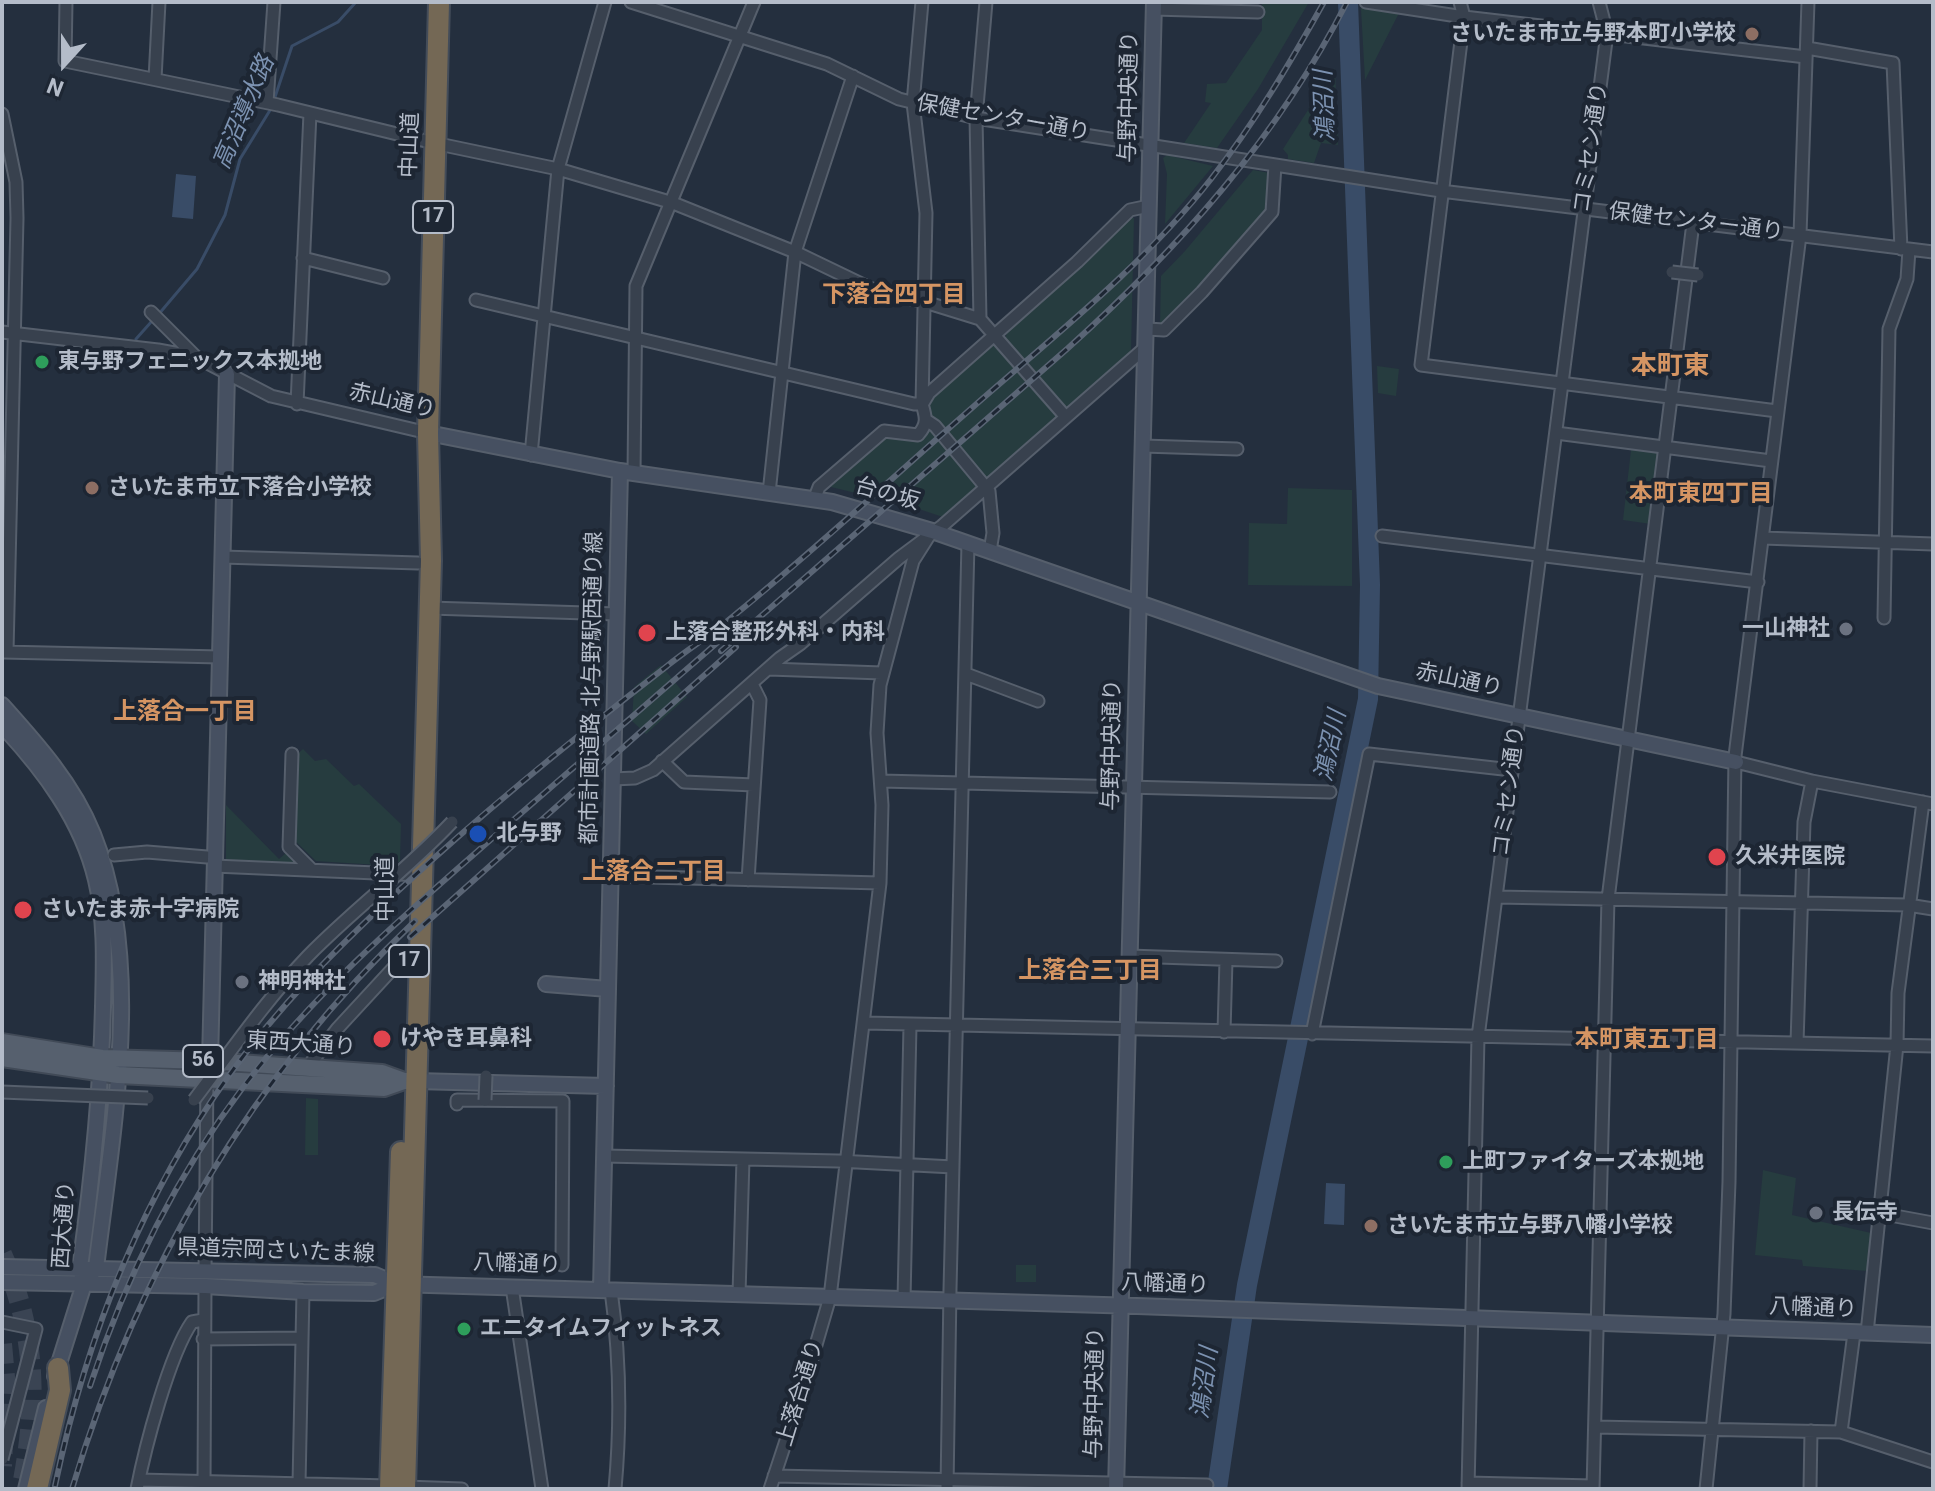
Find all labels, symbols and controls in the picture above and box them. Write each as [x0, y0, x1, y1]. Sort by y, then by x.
place label: さいたま市立与野本町小学校 [1450, 21, 1736, 47]
north arrow [24, 24, 104, 104]
marker: さいたま市立与野本町小学校 [1743, 25, 1761, 43]
street label: 与野中央通り [1116, 31, 1144, 163]
water label: 高沼導水路 [208, 52, 282, 174]
water label: 鴻沼川 [1310, 70, 1342, 142]
text: N [43, 72, 67, 101]
street label: コミセン通り [1570, 81, 1614, 215]
street label: 保健センター通り [914, 91, 1092, 147]
street label: 中山道 [397, 112, 425, 178]
street label: 保健センター通り [1607, 199, 1785, 247]
road number: 17 [413, 201, 453, 233]
district label: 下落合四丁目 [822, 282, 966, 310]
place label: 東与野フェニックス本拠地 [58, 349, 322, 375]
district label: 本町東 [1631, 351, 1709, 383]
marker: 東与野フェニックス本拠地 [33, 353, 51, 371]
street label: 赤山通り [346, 379, 438, 425]
street label: 台の坂 [852, 473, 922, 517]
place label: さいたま市立下落合小学校 [108, 475, 372, 501]
marker: さいたま市立下落合小学校 [83, 479, 101, 497]
district label: 本町東四丁目 [1629, 481, 1773, 509]
street label: 都市計画道路 北与野駅西通り線 [577, 531, 609, 845]
place label: 一山神社 [1742, 616, 1830, 642]
place label: 上落合整形外科・内科 [665, 620, 885, 646]
marker: 一山神社 [1837, 620, 1855, 638]
marker: 上落合整形外科・内科 [636, 622, 658, 644]
street label: 赤山通り [1413, 659, 1505, 703]
street label: 与野中央通り [1099, 679, 1127, 811]
district label: 上落合一丁目 [113, 699, 257, 727]
water label: 鴻沼川 [1310, 708, 1354, 784]
street label: コミセン通り [1489, 724, 1531, 858]
place label: 北与野 [496, 821, 562, 847]
marker: 北与野 [467, 823, 489, 845]
place label: 久米井医院 [1735, 844, 1845, 870]
marker: 久米井医院 [1706, 846, 1728, 868]
street label: 中山道 [373, 856, 399, 922]
district label: 上落合二丁目 [582, 859, 726, 887]
place label: さいたま赤十字病院 [41, 897, 239, 923]
marker: さいたま赤十字病院 [12, 899, 34, 921]
road number: 17 [389, 945, 429, 977]
district label: 上落合三丁目 [1018, 958, 1162, 986]
place label: 神明神社 [258, 969, 346, 995]
marker: 神明神社 [233, 973, 251, 991]
place label: けやき耳鼻科 [400, 1026, 532, 1052]
district label: 本町東五丁目 [1575, 1027, 1719, 1055]
street label: 東西大通り [245, 1028, 357, 1062]
marker: けやき耳鼻科 [371, 1028, 393, 1050]
road number: 56 [183, 1045, 223, 1077]
place label: 上町ファイターズ本拠地 [1462, 1149, 1704, 1175]
marker: 上町ファイターズ本拠地 [1437, 1153, 1455, 1171]
street label: 西大通り [49, 1180, 81, 1270]
place label: 長伝寺 [1832, 1200, 1898, 1226]
marker: 長伝寺 [1807, 1204, 1825, 1222]
place label: さいたま市立与野八幡小学校 [1387, 1213, 1673, 1239]
marker: さいたま市立与野八幡小学校 [1362, 1217, 1380, 1235]
street label: 県道宗岡さいたま線 [177, 1235, 375, 1269]
street label: 八幡通り [473, 1250, 561, 1280]
street label: 八幡通り [1121, 1270, 1209, 1300]
street label: 八幡通り [1769, 1294, 1857, 1324]
place label: エニタイムフィットネス [480, 1316, 722, 1342]
marker: エニタイムフィットネス [455, 1320, 473, 1338]
street label: 与野中央通り [1082, 1327, 1110, 1459]
street label: 上落合通り [772, 1337, 830, 1449]
water label: 鴻沼川 [1187, 1345, 1225, 1421]

